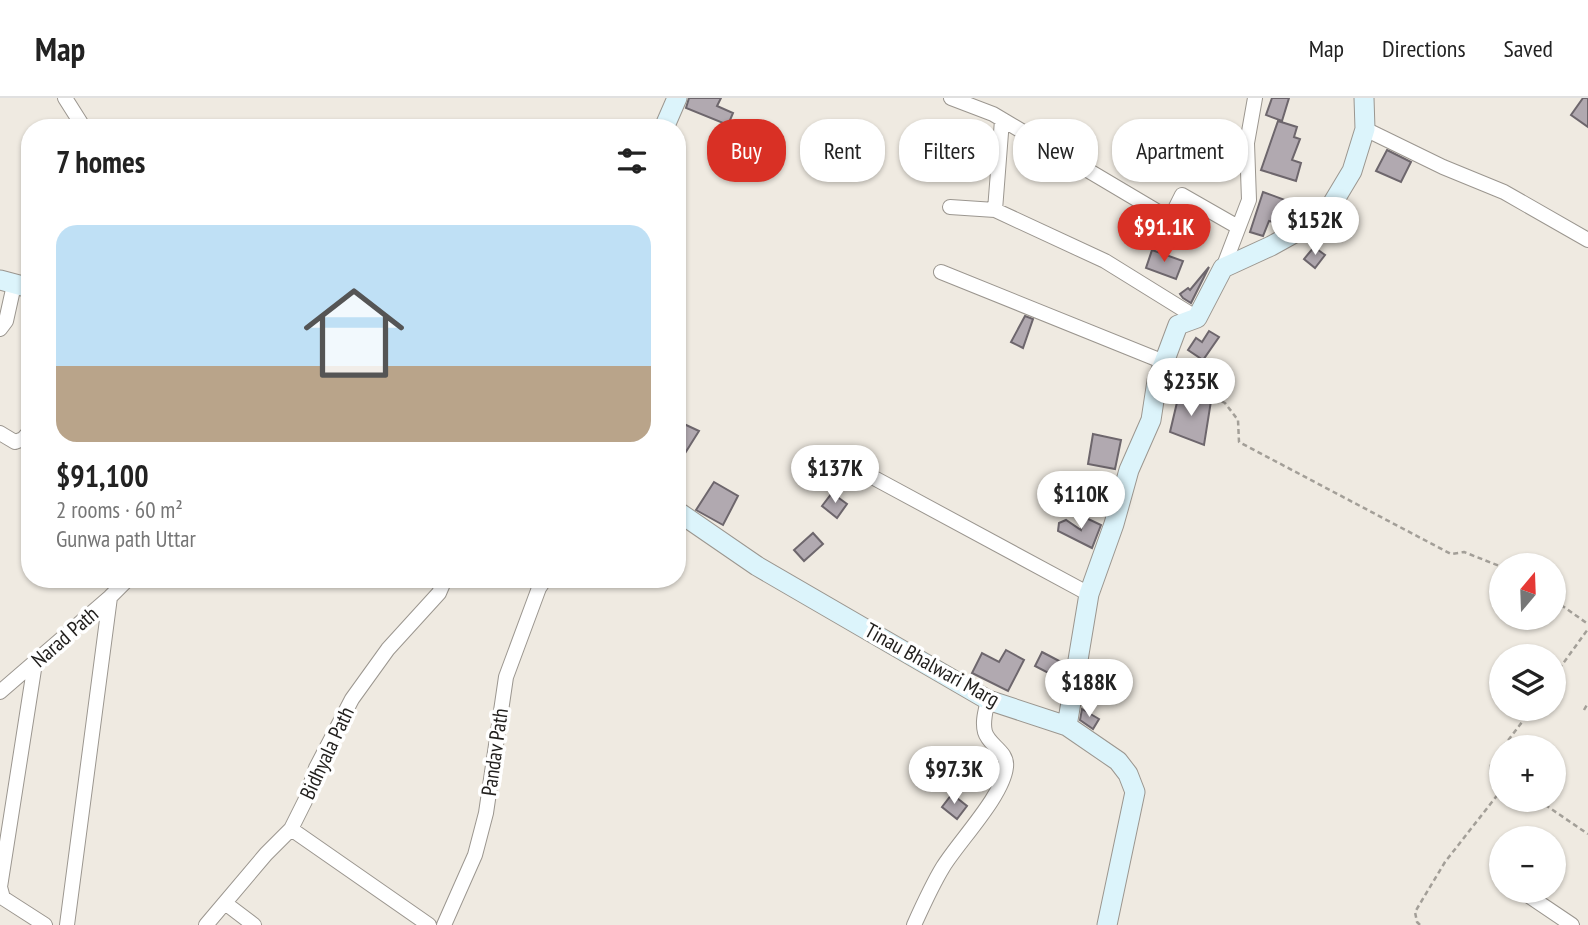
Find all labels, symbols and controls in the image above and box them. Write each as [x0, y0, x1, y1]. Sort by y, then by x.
text: Map [35, 27, 85, 70]
text: Map [1309, 33, 1344, 64]
text: Directions [1382, 33, 1466, 64]
text: Saved [1504, 33, 1553, 64]
chip: Buy [707, 119, 786, 182]
chip: Rent [800, 119, 885, 182]
chip: Filters [899, 119, 999, 182]
chip: New [1013, 119, 1098, 182]
chip: Apartment [1112, 119, 1248, 182]
text: 7 homes [56, 142, 145, 181]
icon: filters [613, 142, 651, 180]
pin: $152K [1266, 198, 1364, 257]
pin: $91.1K [1107, 204, 1221, 264]
text: $152K [1287, 205, 1343, 234]
text: $91.1K [1134, 212, 1194, 241]
icon: home [291, 270, 417, 396]
pin: $235K [1142, 358, 1240, 418]
text: $235K [1163, 366, 1219, 395]
pin: $137K [786, 446, 884, 505]
text: $137K [807, 453, 863, 482]
text: $91,100 [56, 456, 149, 495]
pin: $110K [1032, 472, 1130, 531]
text: $110K [1053, 479, 1109, 508]
text: 2 rooms · 60 m² [56, 495, 183, 524]
text: Gunwa path Uttar [56, 524, 196, 553]
north arrow [1489, 553, 1566, 630]
map controls [1489, 553, 1566, 903]
street label: Narad Path [26, 600, 104, 673]
street label: Tinau Bhalwari Marg [860, 616, 1004, 713]
button: layers [1489, 644, 1566, 721]
pin: $188K [1040, 660, 1138, 719]
text: $188K [1061, 667, 1117, 696]
street label: Bidhyala Path [293, 702, 360, 803]
street label: Pandav Path [475, 706, 514, 798]
button: + [1489, 735, 1566, 812]
pin: $97.3K [897, 746, 1011, 806]
text: $97.3K [925, 754, 983, 783]
button: − [1489, 826, 1566, 903]

